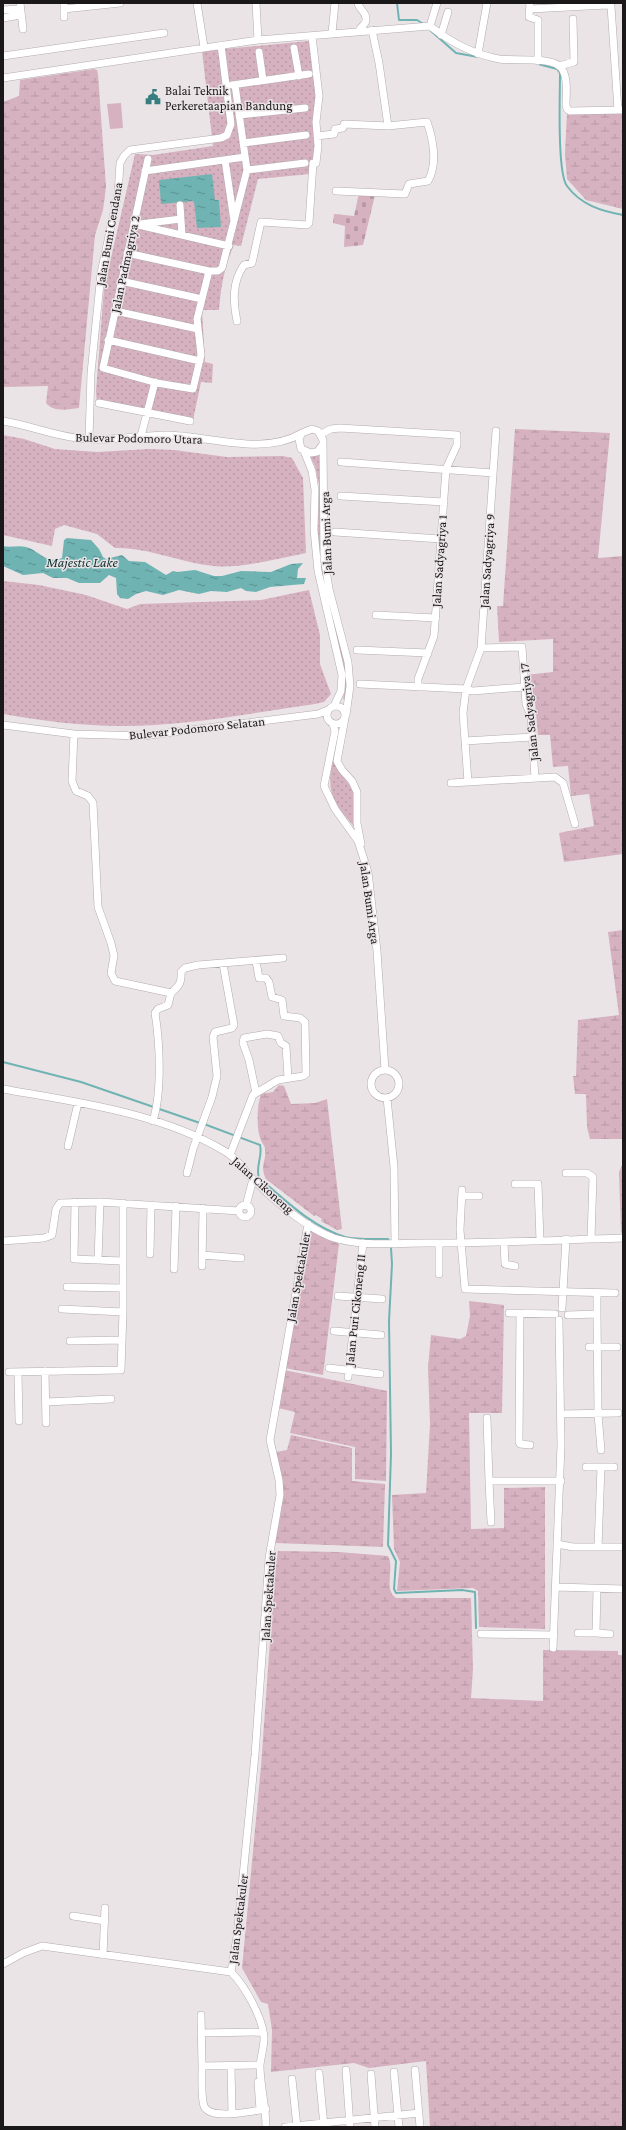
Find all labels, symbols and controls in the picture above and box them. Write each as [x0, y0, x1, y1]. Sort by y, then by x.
place label: Balai Teknik Perkeretaapian Bandung [165, 83, 293, 113]
public building icon: Balai Teknik Perkeretaapian Bandung [144, 88, 162, 106]
street label: Jalan Bumi Cendana [92, 181, 126, 288]
street label: Jalan Padmagriya 2 [107, 214, 143, 315]
street label: Bulevar Podomoro Utara [75, 429, 203, 447]
street label: Jalan Bumi Arga [317, 491, 335, 576]
street label: Jalan Sadyagriya 9 [476, 513, 498, 610]
street label: Jalan Sadyagriya 1 [428, 514, 450, 609]
water label: Majestic Lake [45, 554, 119, 571]
street label: Jalan Sadyagriya 17 [516, 662, 542, 763]
street label: Bulevar Podomoro Selatan [128, 713, 266, 743]
street label: Jalan Bumi Arga [357, 860, 383, 945]
street label: Jalan Cikoneng [228, 1153, 298, 1217]
street label: Jalan Spektakuler [283, 1231, 313, 1324]
street label: Jalan Puri Cikoneng II [342, 1253, 368, 1368]
street label: Jalan Spektakuler [257, 1550, 279, 1643]
street label: Jalan Spektakuler [225, 1873, 251, 1966]

